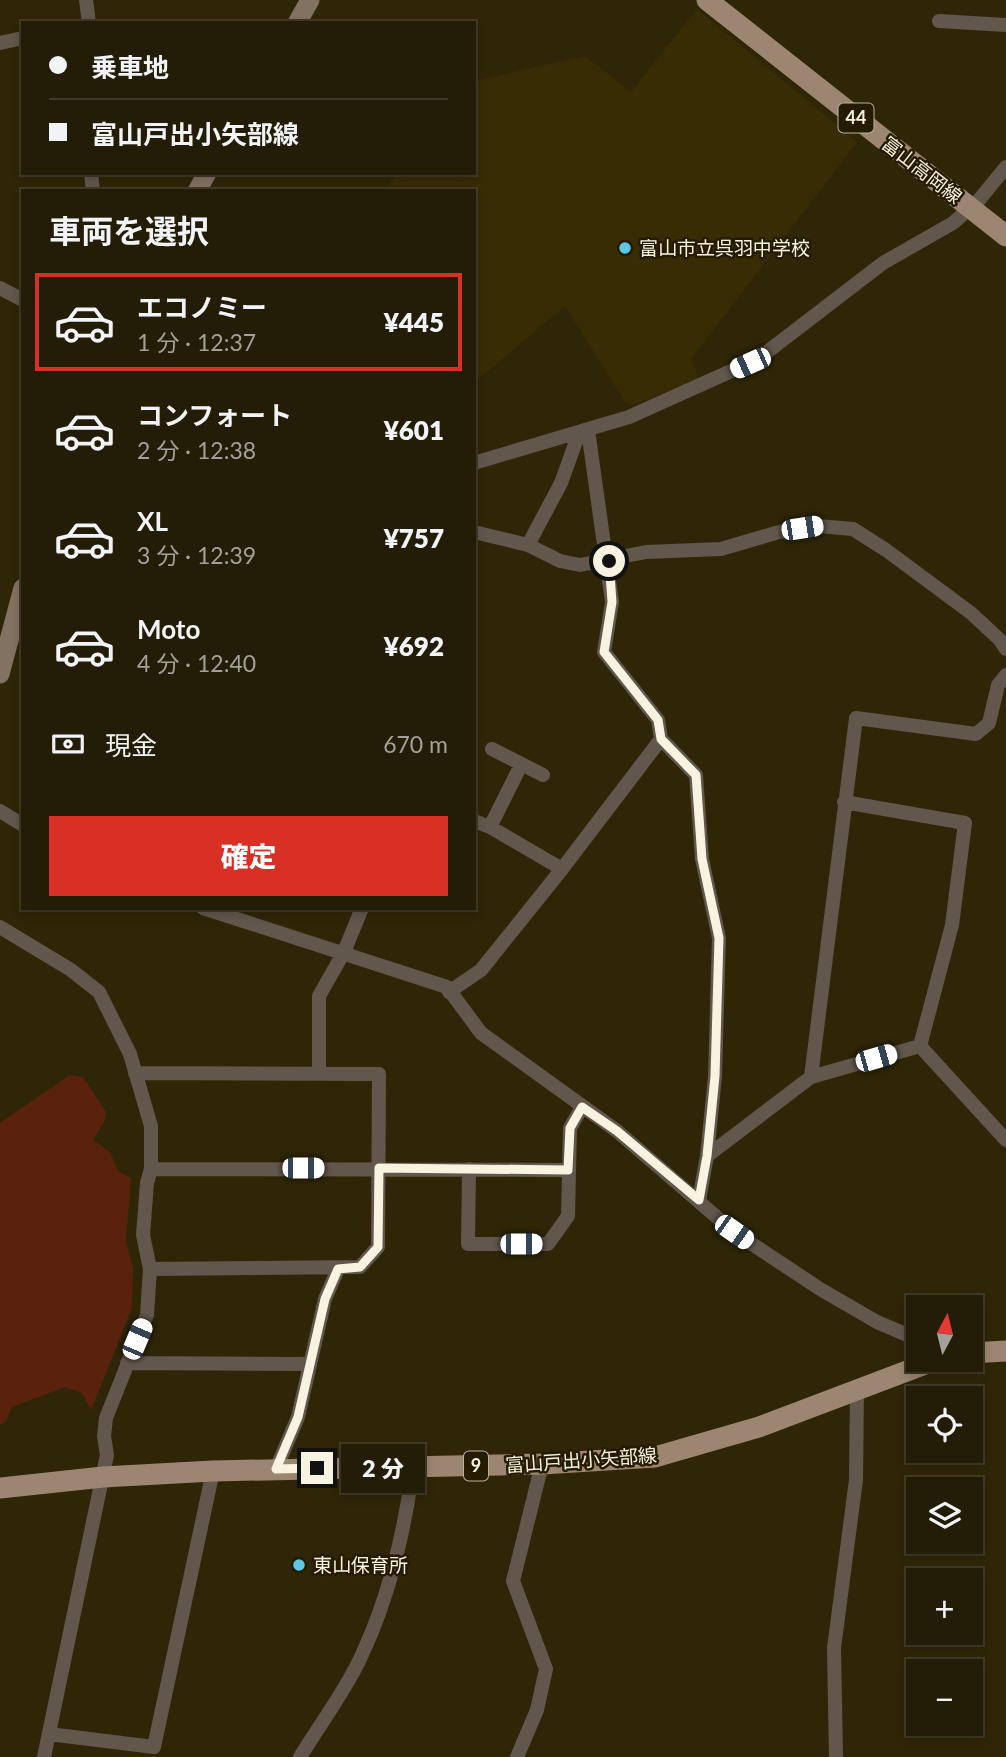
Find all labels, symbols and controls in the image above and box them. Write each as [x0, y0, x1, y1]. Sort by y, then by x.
text: 乗車地 [91, 51, 169, 83]
road number: 44 [838, 104, 874, 132]
text: 富山戸出小矢部線 [91, 118, 299, 150]
street label: 富山高岡線 [878, 131, 967, 208]
text: 車両を選択 [49, 211, 209, 250]
place label: 富山市立呉羽中学校 [639, 236, 810, 259]
marker: 富山市立呉羽中学校 [617, 240, 633, 256]
icon: car [53, 291, 116, 354]
text: エコノミー [137, 291, 267, 323]
text: ¥445 [384, 306, 444, 338]
text: 1 分 · 12:37 [137, 328, 256, 356]
car [727, 345, 774, 381]
icon: car [53, 399, 116, 462]
text: コンフォート [137, 399, 292, 431]
text: ¥601 [384, 414, 444, 446]
text: 2 分 · 12:38 [137, 436, 256, 464]
text: XL [137, 505, 168, 537]
icon: car [53, 507, 116, 570]
car [780, 514, 825, 542]
text: ¥757 [384, 522, 444, 554]
text: 3 分 · 12:39 [137, 541, 256, 569]
route start [593, 545, 625, 577]
text: Moto [137, 613, 200, 645]
icon: car [53, 615, 116, 678]
text: ¥692 [384, 630, 444, 662]
text: 4 分 · 12:40 [137, 649, 256, 677]
icon: cash [49, 725, 87, 763]
text: 現金 [105, 729, 157, 761]
text: 670 m [383, 730, 448, 758]
button: 確定 [49, 816, 448, 896]
car [853, 1042, 900, 1074]
car [283, 1158, 325, 1179]
car [711, 1211, 758, 1253]
car [501, 1234, 543, 1255]
north arrow [906, 1295, 984, 1372]
map controls [906, 1295, 983, 1736]
car [120, 1316, 155, 1362]
button: locate [906, 1386, 983, 1463]
street label: 富山戸出小矢部線 [504, 1443, 658, 1476]
callout: 2 分 [342, 1444, 426, 1492]
road number: 9 [464, 1451, 488, 1480]
route end [301, 1452, 333, 1484]
text: 2 分 [362, 1454, 404, 1482]
button: layers [906, 1477, 983, 1554]
place label: 東山保育所 [313, 1553, 408, 1576]
marker: 東山保育所 [291, 1557, 307, 1573]
button: + [906, 1568, 983, 1645]
button: − [906, 1659, 983, 1736]

